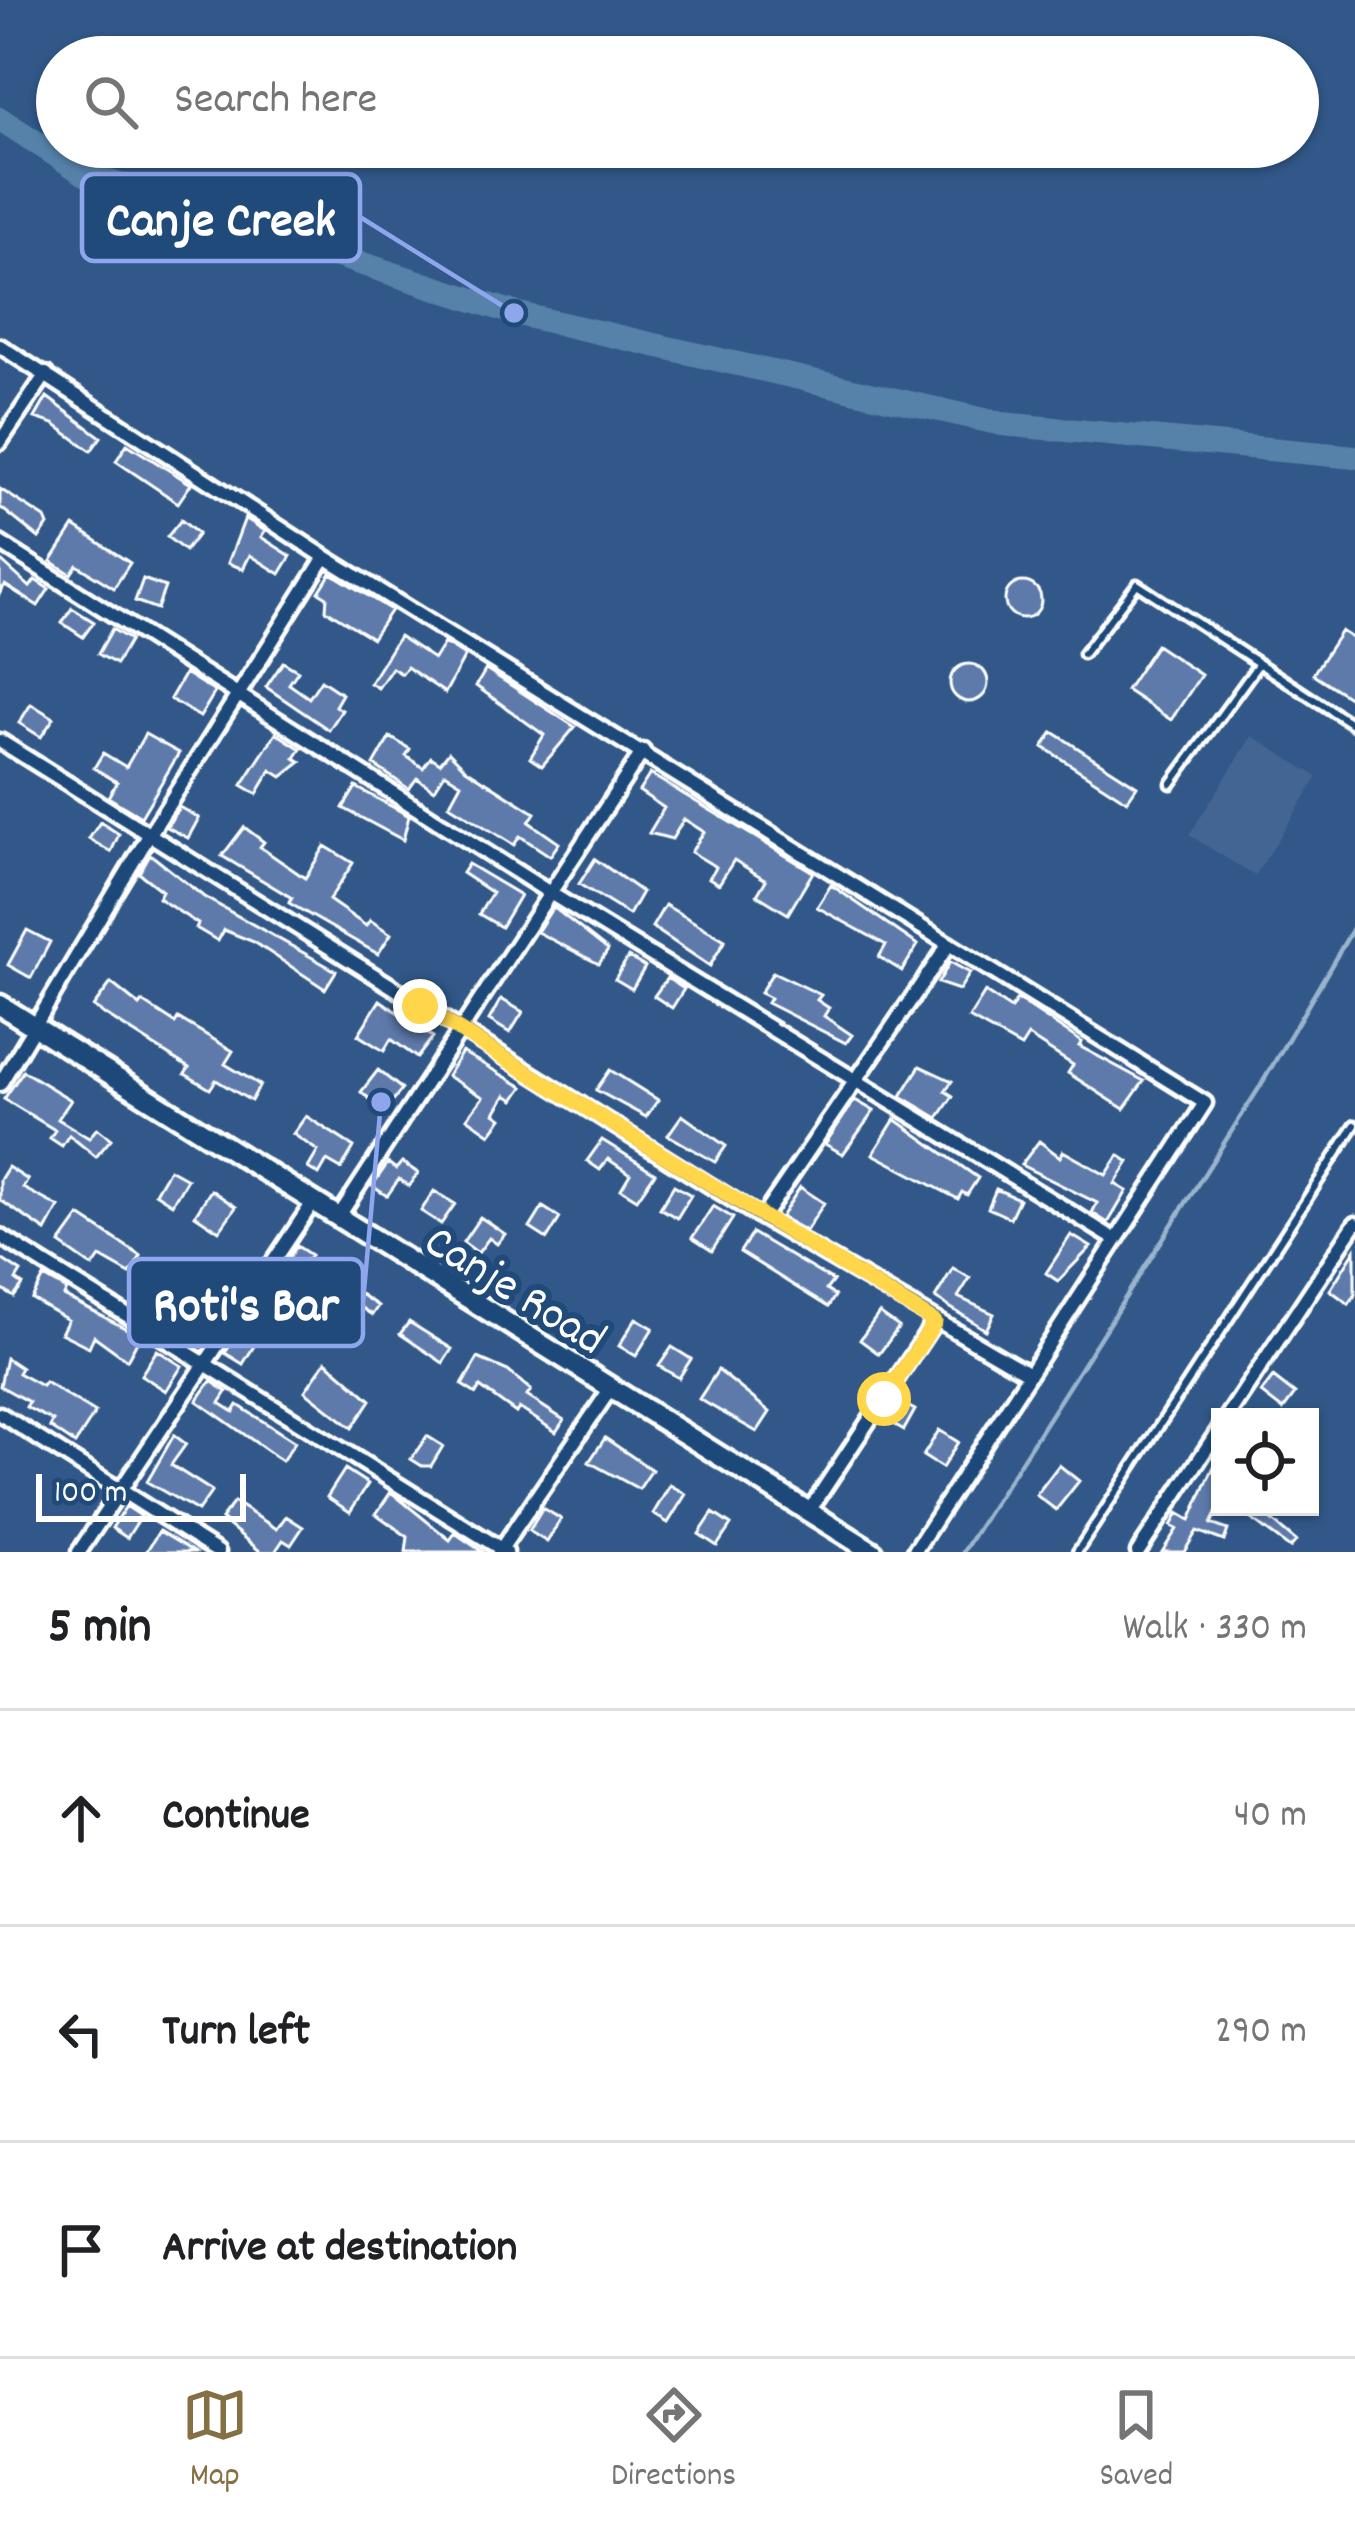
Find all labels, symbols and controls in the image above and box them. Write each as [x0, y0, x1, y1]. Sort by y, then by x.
search box [36, 36, 1319, 168]
icon: search [78, 69, 144, 135]
text: Search here [174, 70, 377, 134]
callout: Canje Creek [82, 174, 360, 261]
text: Canje Creek [106, 189, 336, 261]
route end [393, 979, 447, 1033]
street label: Canje Road [409, 1210, 617, 1376]
callout: Roti's Bar [129, 1259, 363, 1346]
text: Roti's Bar [153, 1274, 340, 1346]
route start [857, 1372, 911, 1426]
map controls [1211, 1408, 1319, 1516]
button: locate [1211, 1408, 1319, 1516]
scale bar [36, 1468, 246, 1521]
text: 100 m [54, 1471, 127, 1518]
text: 5 min [48, 1594, 151, 1666]
text: Walk · 330 m [1123, 1603, 1307, 1658]
icon: ahead [48, 1785, 114, 1851]
text: Continue [162, 1786, 310, 1850]
text: 40 m [1234, 1790, 1307, 1845]
icon: left [48, 2001, 114, 2067]
text: Turn left [162, 2002, 310, 2066]
text: 290 m [1215, 2006, 1307, 2061]
icon: arrive [48, 2217, 114, 2283]
text: Arrive at destination [162, 2218, 517, 2282]
tab: Map [182, 2382, 248, 2501]
tab: Directions [611, 2382, 736, 2501]
tab: Saved [1100, 2382, 1173, 2501]

